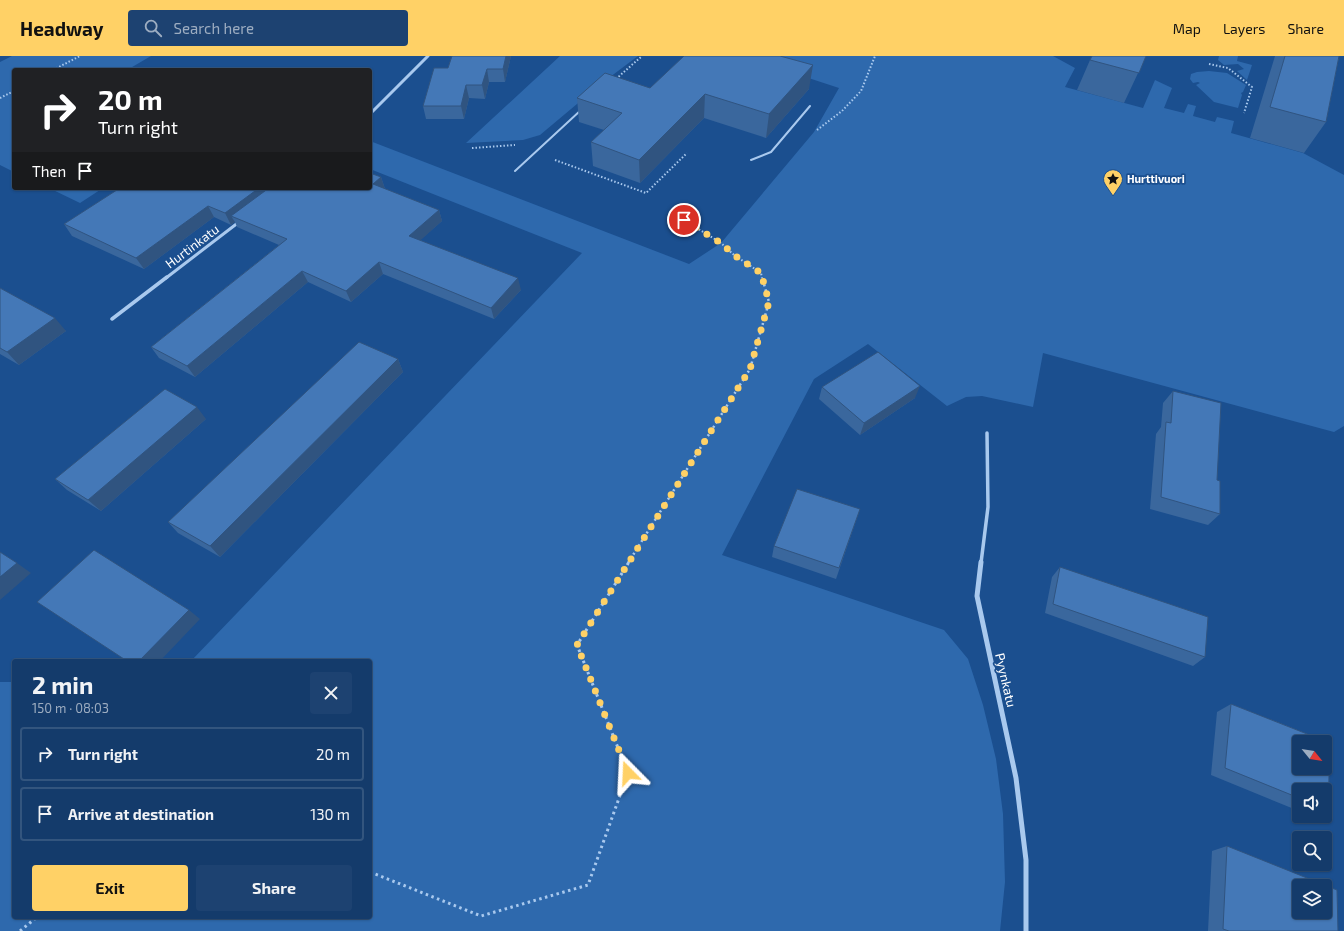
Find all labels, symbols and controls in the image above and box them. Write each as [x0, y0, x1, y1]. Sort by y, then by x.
search box [128, 10, 408, 46]
text: Headway [20, 17, 104, 40]
icon: search [142, 17, 164, 39]
text: Search here [174, 19, 254, 37]
text: Map [1173, 20, 1201, 37]
text: Layers [1223, 20, 1265, 37]
text: Share [1287, 20, 1324, 37]
text: 20 m [98, 82, 163, 116]
icon: right [32, 84, 84, 136]
text: Turn right [98, 116, 178, 138]
icon: arrive [74, 160, 96, 182]
text: Then [32, 162, 66, 180]
place icon: Hurttivuori [1102, 168, 1124, 196]
place label: Hurttivuori [1127, 172, 1185, 185]
pin [667, 203, 701, 237]
icon: arrive [673, 209, 695, 231]
street label: Hurtinkatu [162, 221, 222, 271]
street label: Pyynkatu [992, 651, 1020, 709]
text: 2 min [32, 670, 93, 699]
button: close [310, 672, 352, 714]
text: 150 m · 08:03 [32, 700, 109, 716]
north arrow [1292, 735, 1332, 775]
map controls [1292, 735, 1332, 919]
icon: right [34, 743, 56, 765]
text: Turn right [68, 745, 138, 763]
text: 20 m [316, 745, 350, 763]
position arrow [607, 752, 649, 794]
button: sound [1292, 783, 1332, 823]
icon: arrive [34, 803, 56, 825]
text: Arrive at destination [68, 805, 214, 823]
text: 130 m [310, 805, 350, 823]
button: search [1292, 831, 1332, 871]
button: Exit [32, 865, 188, 911]
button: Share [196, 865, 352, 911]
button: layers [1292, 879, 1332, 919]

